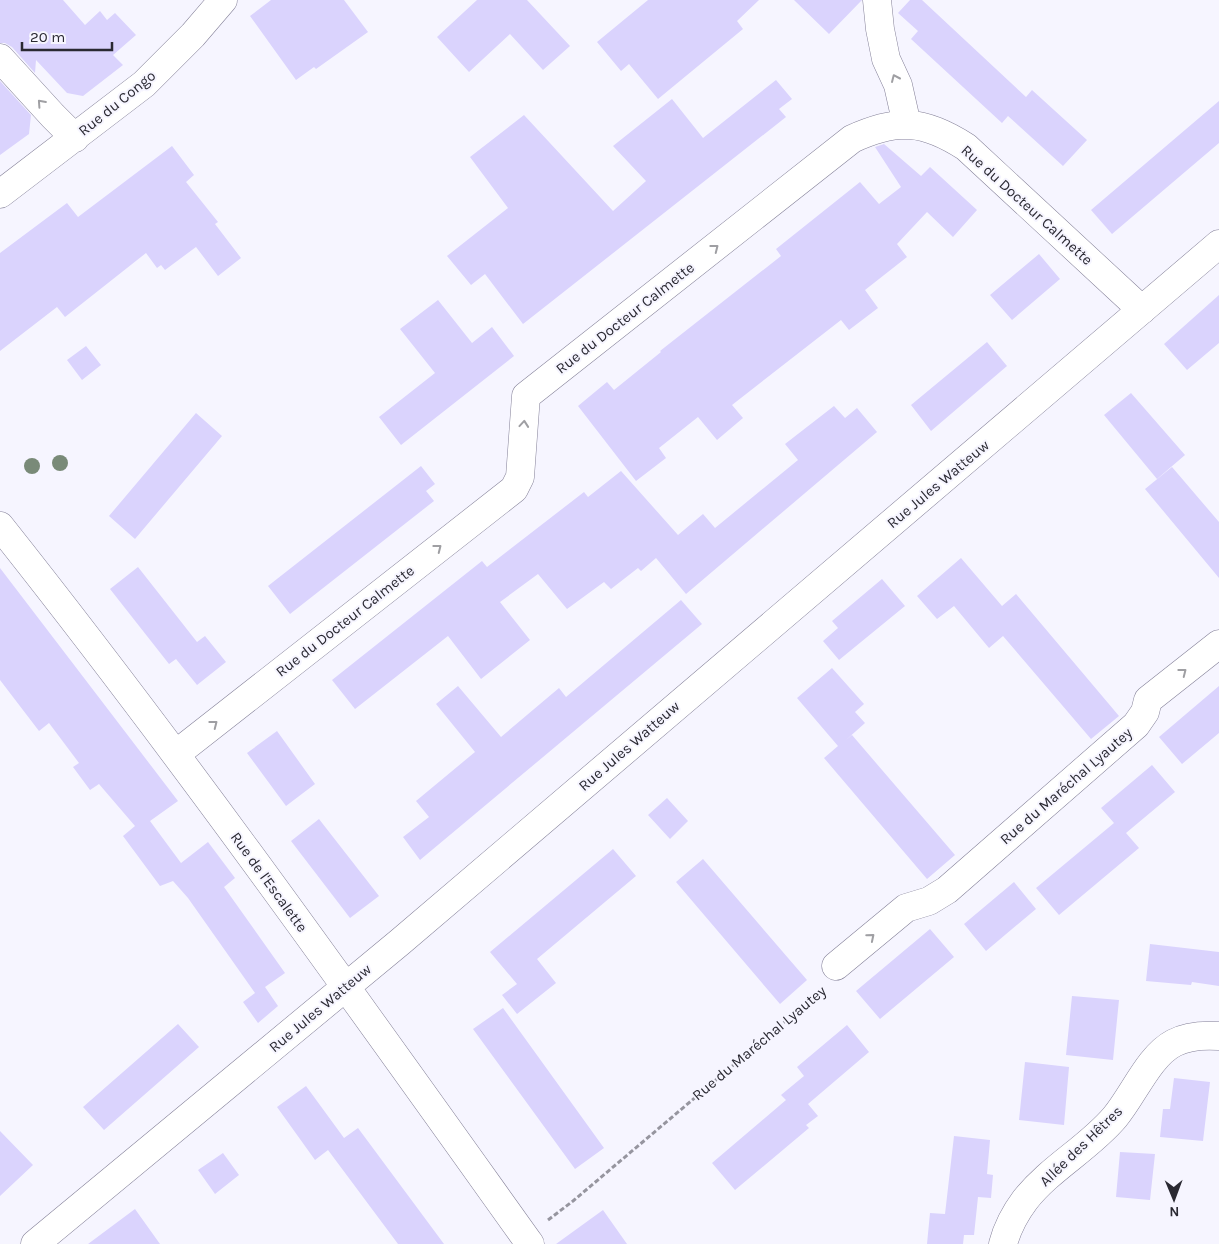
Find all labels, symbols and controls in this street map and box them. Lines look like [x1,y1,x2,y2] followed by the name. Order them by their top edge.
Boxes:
[22,20,112,52] scale bar
[30,28,65,46] text: 20 m
[75,66,159,140] street label: Rue du Congo
[890,74,901,83] one-way arrow
[38,99,47,108] one-way arrow
[958,141,1096,269] street label: Rue du Docteur Calmette
[709,244,718,253] one-way arrow
[552,258,698,378] street label: Rue du Docteur Calmette
[518,420,529,428] one-way arrow
[883,436,993,532] street label: Rue Jules Watteuw
[432,545,441,553] one-way arrow
[272,561,418,681] street label: Rue du Docteur Calmette
[1177,669,1186,677] one-way arrow
[575,697,683,795] street label: Rue Jules Watteuw
[208,722,217,730] one-way arrow
[996,724,1136,848] street label: Rue du Maréchal Lyautey
[227,829,311,935] street label: Rue de l'Escalette
[865,935,874,943] one-way arrow
[265,960,375,1056] street label: Rue Jules Watteuw
[688,982,830,1104] street label: Rue du Maréchal Lyautey
[1036,1102,1126,1190] street label: Allée des Hêtres
[1149,1174,1199,1224] north arrow
[1169,1203,1179,1220] text: N

